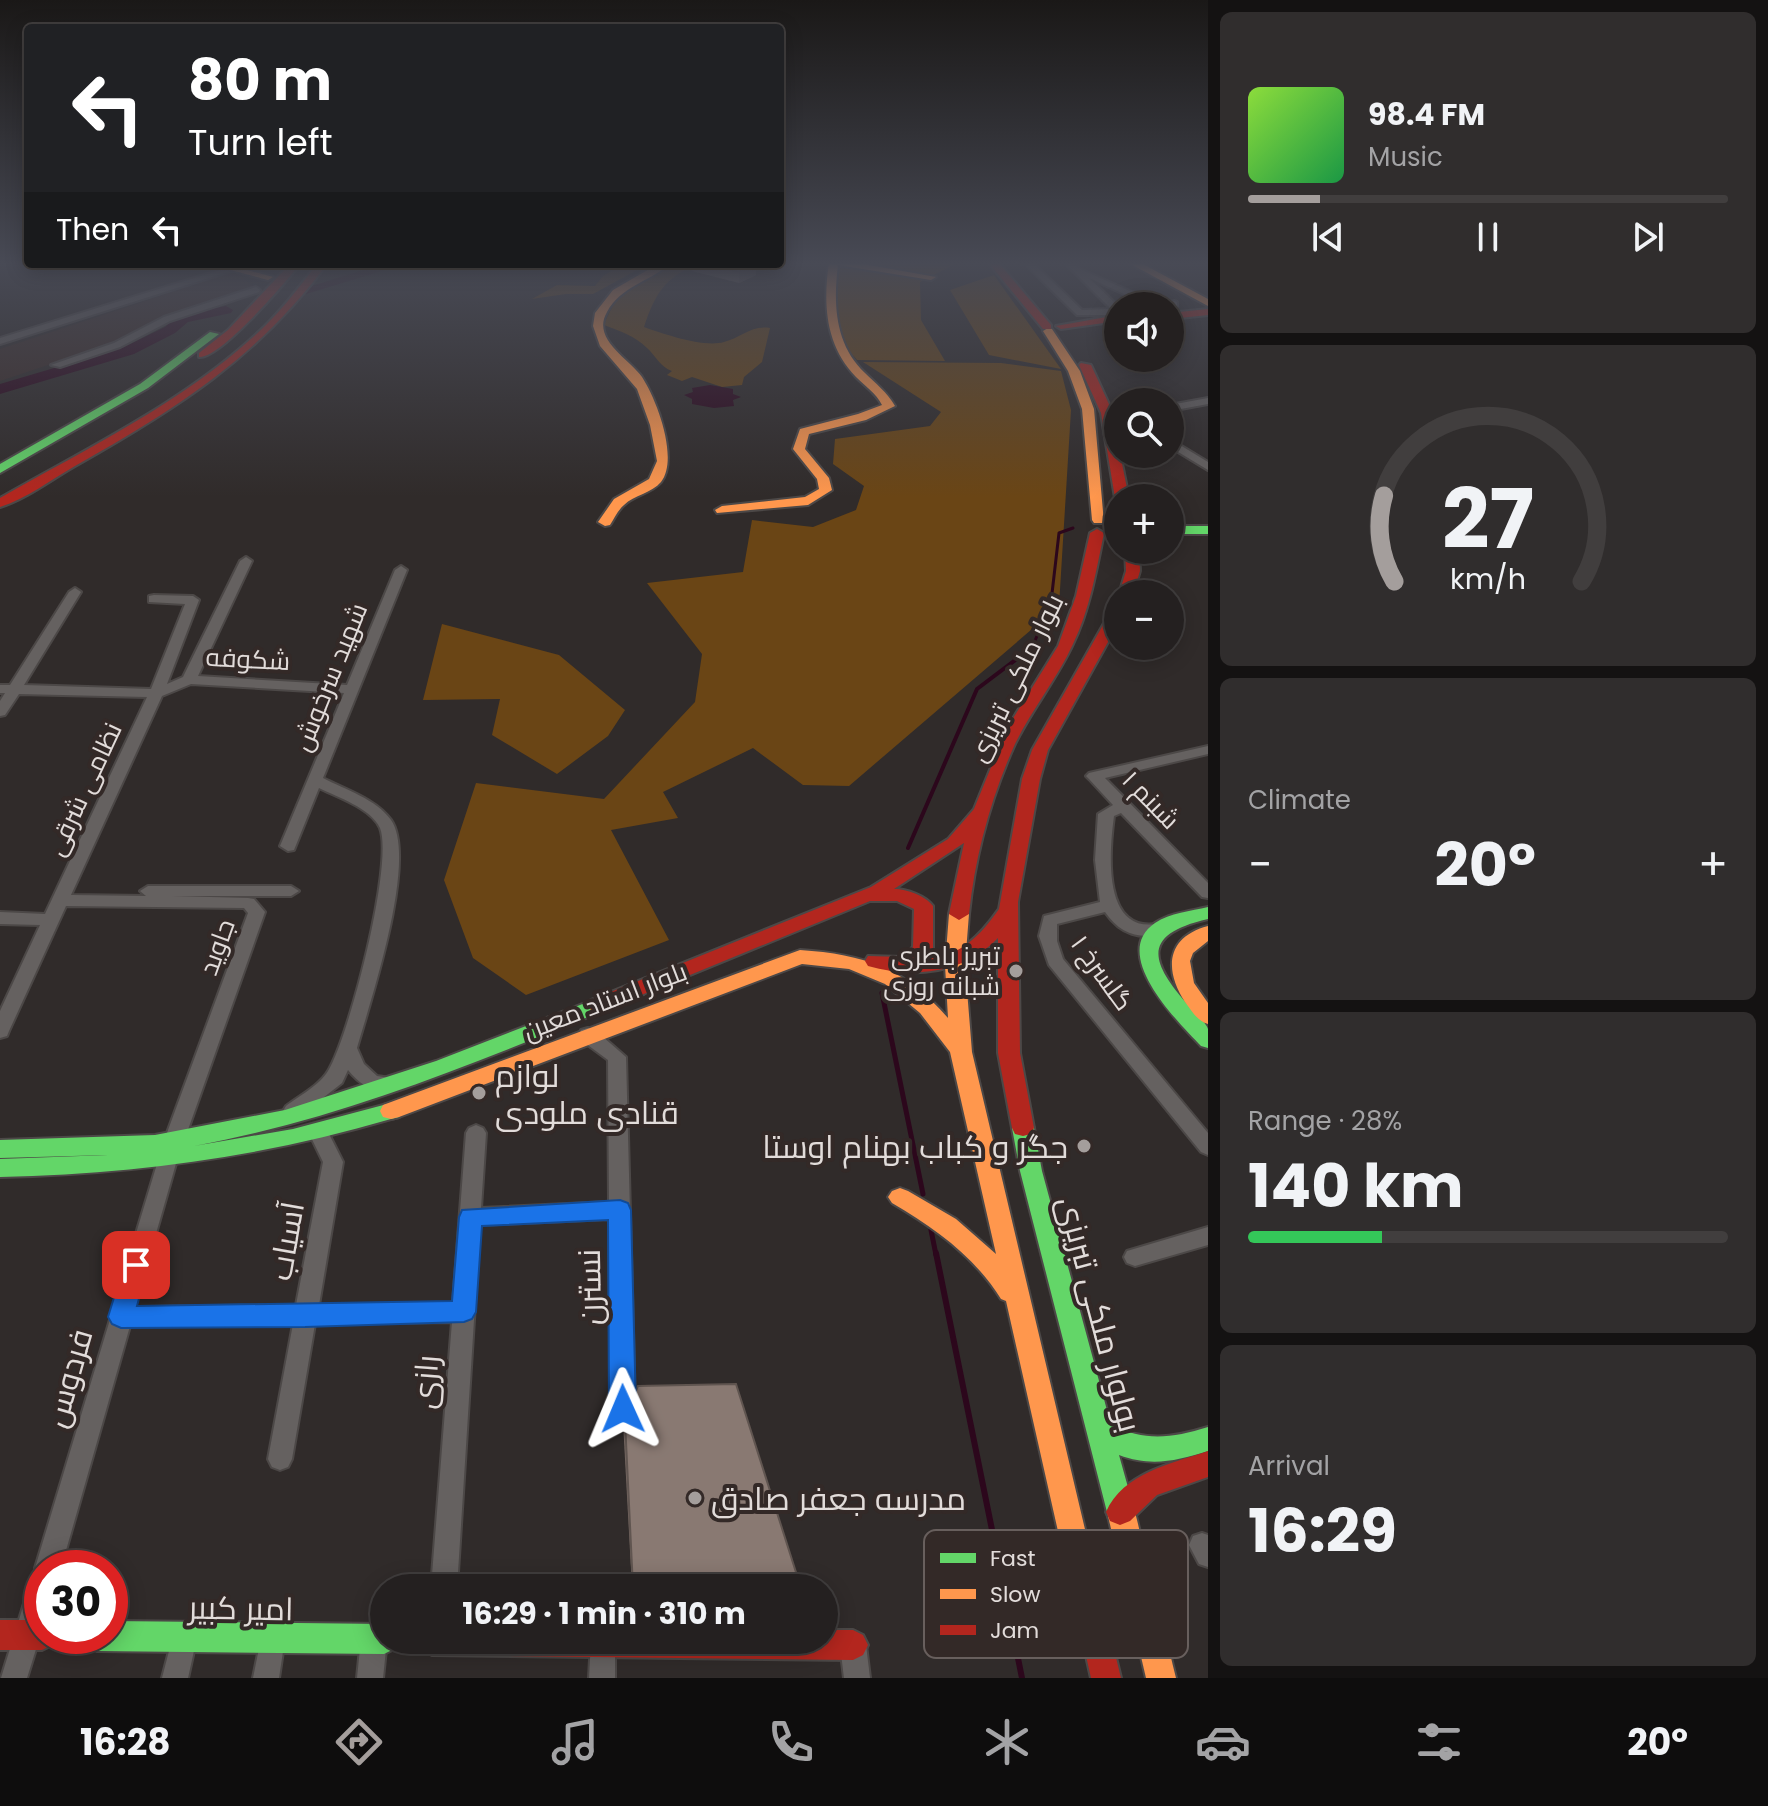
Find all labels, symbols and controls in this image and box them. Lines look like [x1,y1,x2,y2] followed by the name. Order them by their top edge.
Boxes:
[188,41,332,120] text: 80 m
[56,56,160,160] icon: left
[1368,93,1485,136] text: 98.4 FM
[188,117,333,168] text: Turn left
[1368,139,1443,175] text: Music
[56,208,129,251] text: Then
[145,208,189,252] icon: left
[1306,215,1350,259] icon: previous
[1466,215,1510,259] icon: pause
[1626,215,1670,259] icon: next
[1104,292,1184,660] map controls
[1104,292,1184,372] button: sound
[1104,388,1184,468] button: search
[1442,460,1534,576] text: 27
[1104,484,1184,564] button: +
[1450,559,1526,599] text: km/h
[1104,580,1184,660] button: −
[960,588,1072,768] street label: بلوار ملکى تبریزى
[284,597,376,757] street label: شهید سرخوش
[205,639,291,679] street label: شکوفه
[37,717,131,861] street label: نظامی شرقی
[1114,763,1188,837] street label: شبنم ۱
[1248,782,1351,818] text: Climate
[1435,823,1536,907] text: 20°
[1248,834,1272,895] text: −
[1698,834,1728,895] text: +
[190,914,244,980] street label: جاوید
[1062,928,1142,1018] street label: گلسرخ ۱
[883,938,1000,1004] place label: تبریز باطری شبانه روزی
[518,953,692,1049] street label: بلوار استاد معین
[1007,962,1025,980] marker: تبریز باطری شبانه روزی
[495,1053,679,1135] place label: لوازم قنادی ملودی
[470,1084,488,1102] marker: لوازم قنادی ملودی
[1248,1103,1402,1139] text: Range · 28%
[762,1124,1068,1169] place label: جگر و کباب بهنام اوستا
[1075,1137,1093,1155] marker: جگر و کباب بهنام اوستا
[1248,1144,1464,1228] text: 140 km
[1047,1191,1153,1437] street label: بولوار ملکی تبریزی
[257,1198,315,1284] street label: آسیاب
[102,1231,170,1299] pin
[114,1243,158,1287] icon: arrive
[566,1248,612,1326] street label: نسترن
[32,1323,104,1433] street label: فردوس
[401,1353,449,1411] street label: رازی
[581,1367,665,1451] position arrow
[1248,1448,1330,1484] text: Arrival
[711,1476,966,1521] place label: مدرسه جعفر صادق
[686,1489,704,1507] marker: مدرسه جعفر صادق
[1248,1489,1397,1573] text: 16:29
[924,1530,1188,1658] legend
[990,1543,1035,1574] text: Fast
[24,1550,128,1654] speed limit sign: 30
[990,1579,1040,1610] text: Slow
[186,1585,294,1631] street label: امیر کبیر
[462,1592,746,1635] text: 16:29 · 1 min · 310 m
[990,1615,1039,1646] text: Jam
[331,1714,387,1770] icon: directions
[547,1714,603,1770] icon: music
[763,1714,819,1770] icon: phone
[979,1714,1035,1770] icon: climate
[1195,1714,1251,1770] icon: car
[1411,1714,1467,1770] icon: filters
[80,1717,171,1768] text: 16:28
[1627,1717,1688,1768] text: 20°

